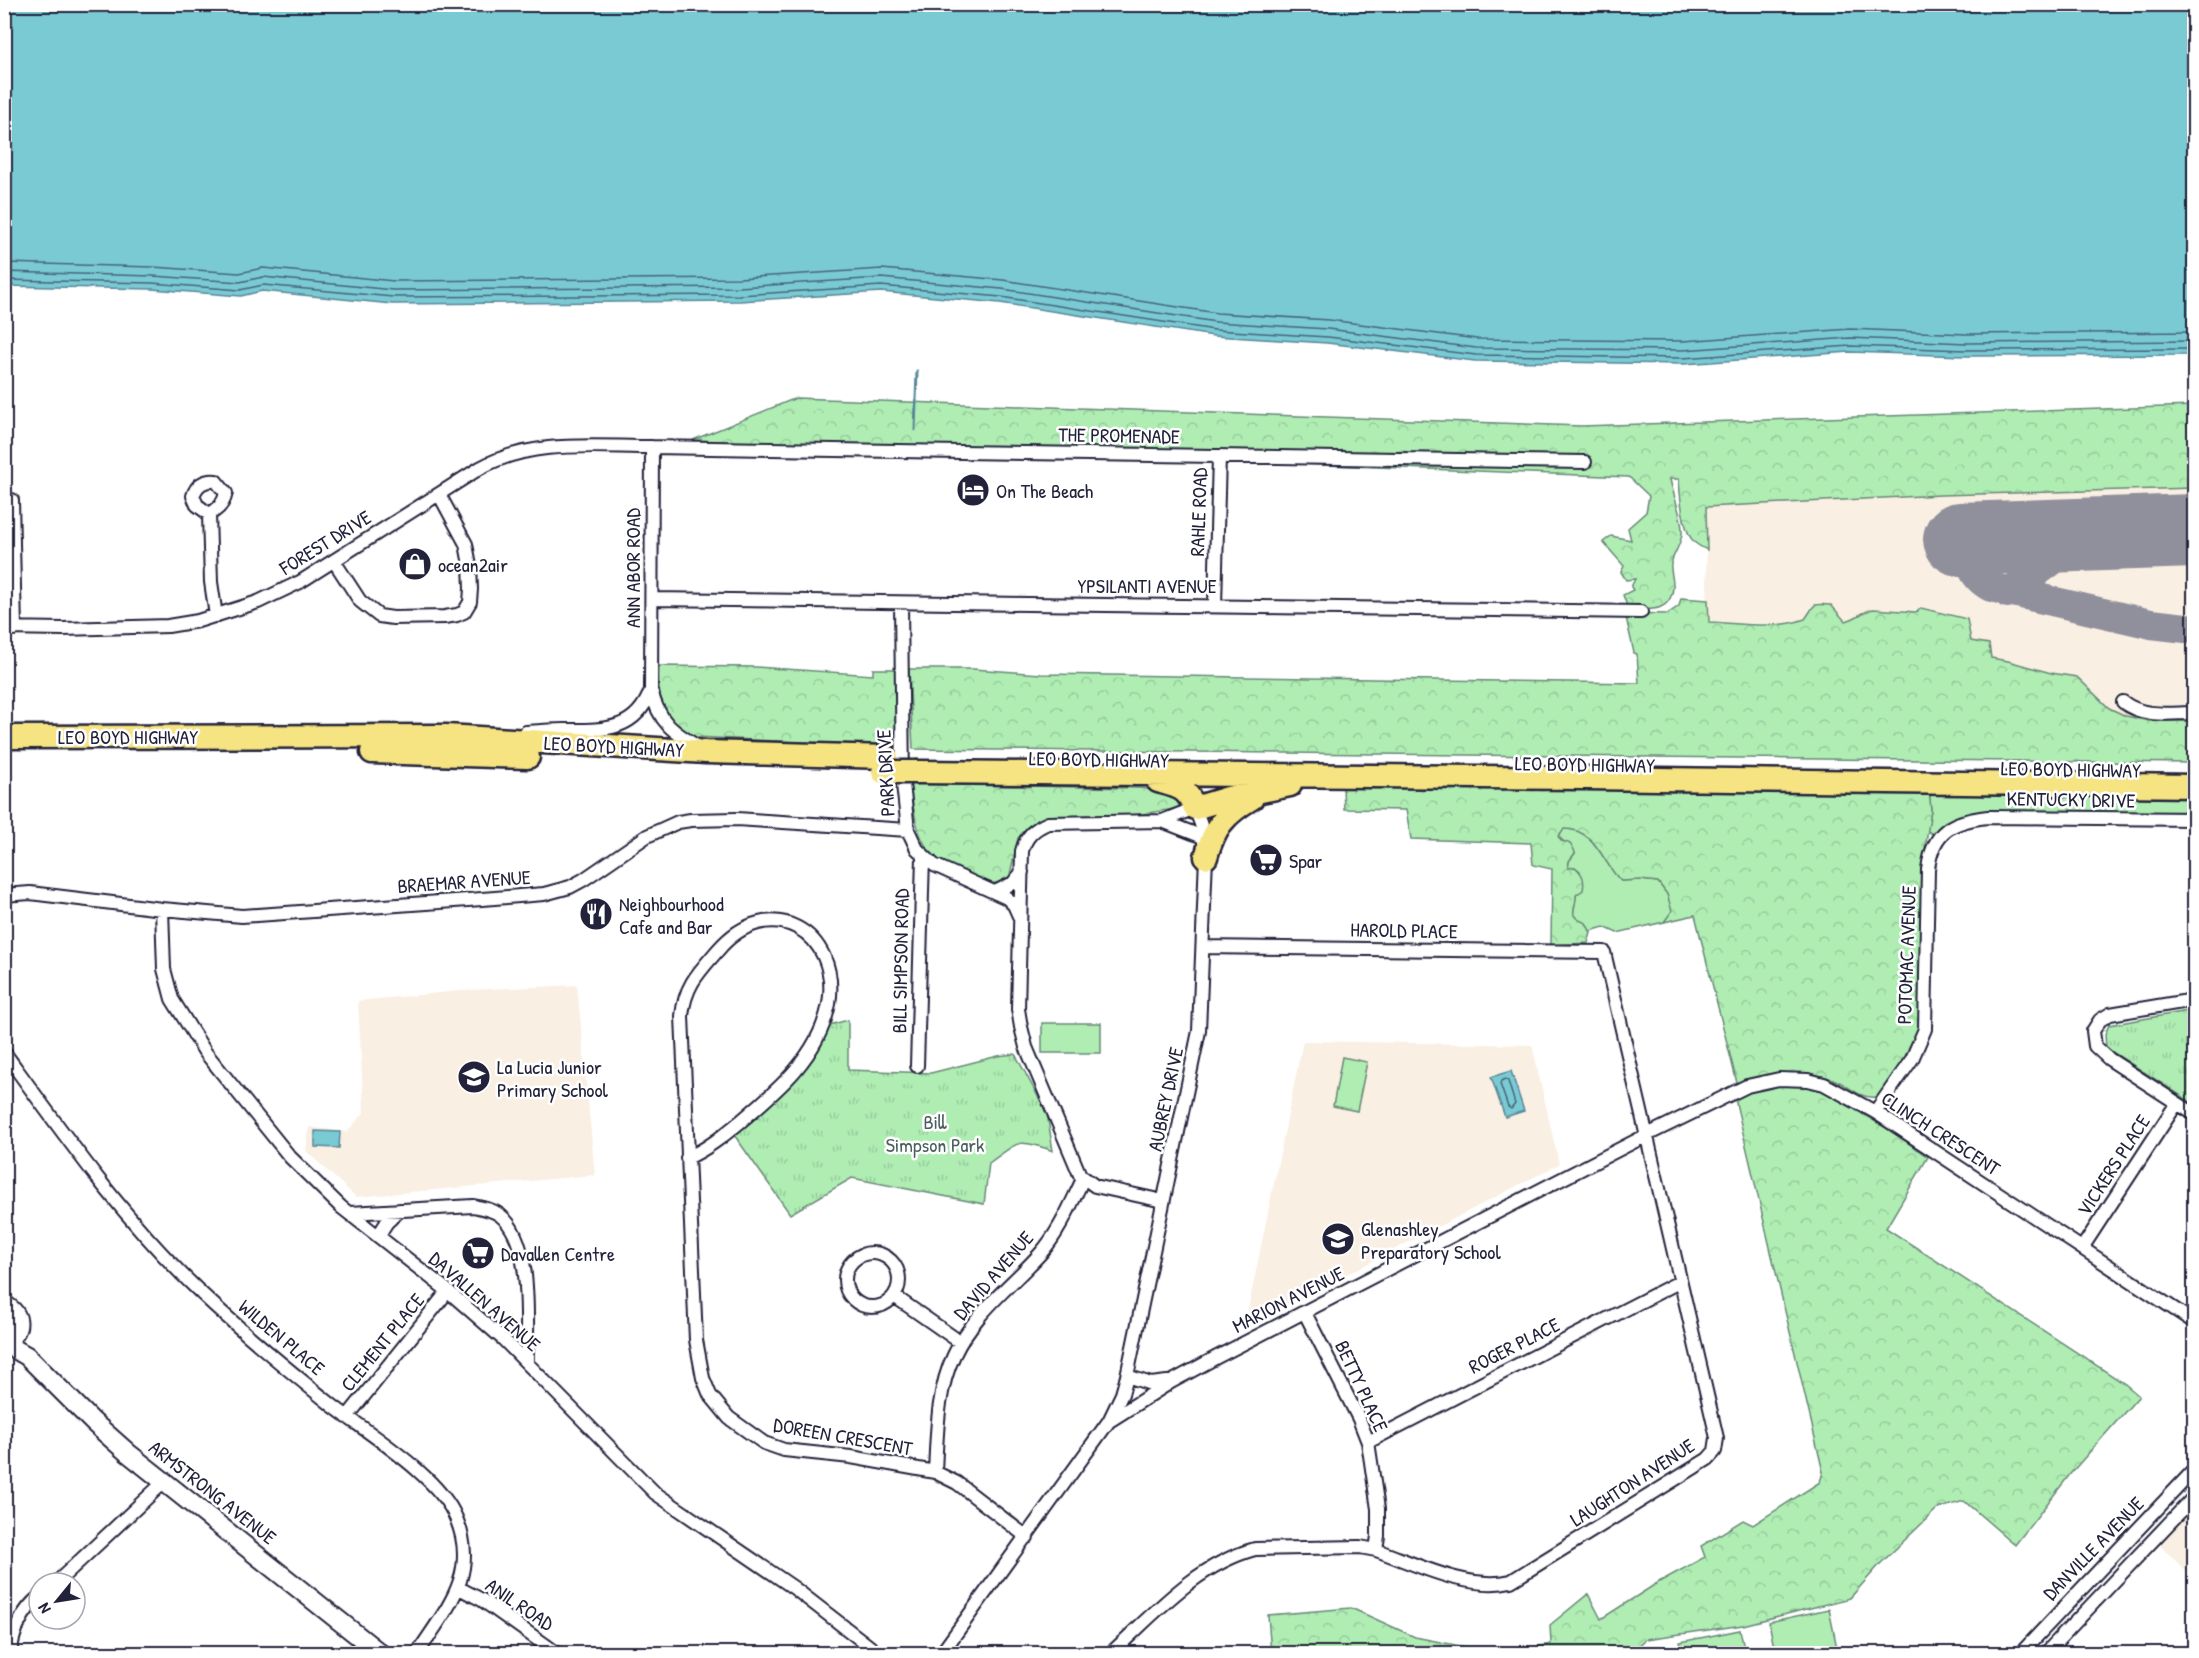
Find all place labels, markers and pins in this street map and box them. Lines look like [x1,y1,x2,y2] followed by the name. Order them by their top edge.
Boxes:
[955,472,991,508] hotel icon: On The Beach
[996,477,1093,504] place label: On The Beach
[397,546,433,582] shop icon: ocean2air
[438,551,508,578] place label: ocean2air
[1248,842,1284,878] supermarket icon: Spar
[1289,847,1323,874] place label: Spar
[619,890,724,940] place label: Neighbourhood Cafe and Bar
[578,896,614,932] restaurant icon: Neighbourhood Cafe and Bar
[497,1053,608,1103] place label: La Lucia Junior Primary School
[456,1059,492,1095] school or university icon: La Lucia Junior Primary School
[1361,1215,1501,1265] place label: Glenashley Preparatory School
[1320,1221,1356,1257] school or university icon: Glenashley Preparatory School
[460,1235,496,1271] supermarket icon: Davallen Centre
[501,1240,615,1267] place label: Davallen Centre

